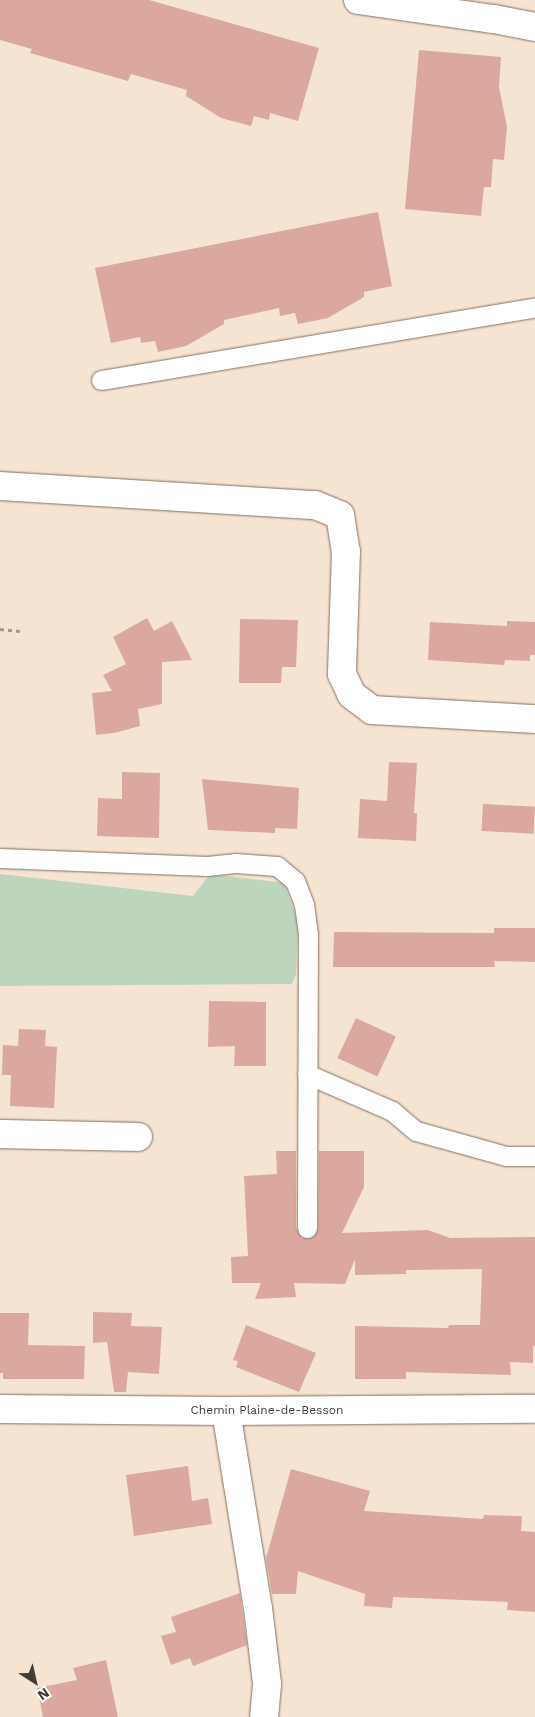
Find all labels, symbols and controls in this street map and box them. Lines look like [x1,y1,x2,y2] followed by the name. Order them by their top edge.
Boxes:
[191,1404,343,1418] street label: Chemin Plaine-de-Besson
[10,1657,60,1707] north arrow
[35,1685,52,1704] text: N

